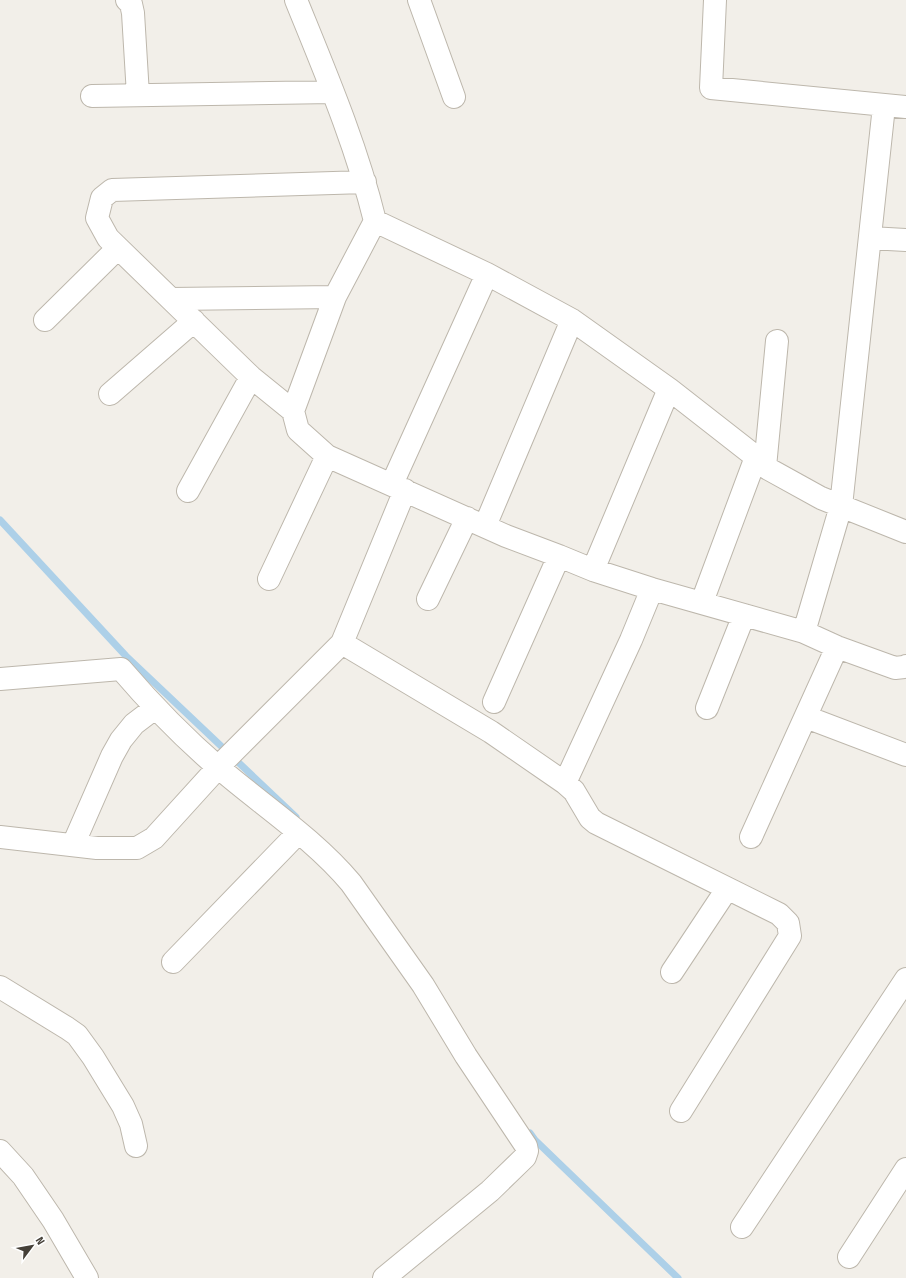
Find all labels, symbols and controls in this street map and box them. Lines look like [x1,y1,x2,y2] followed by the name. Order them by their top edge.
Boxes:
[12,1226,52,1266] north arrow
[33,1235,47,1247] text: N

